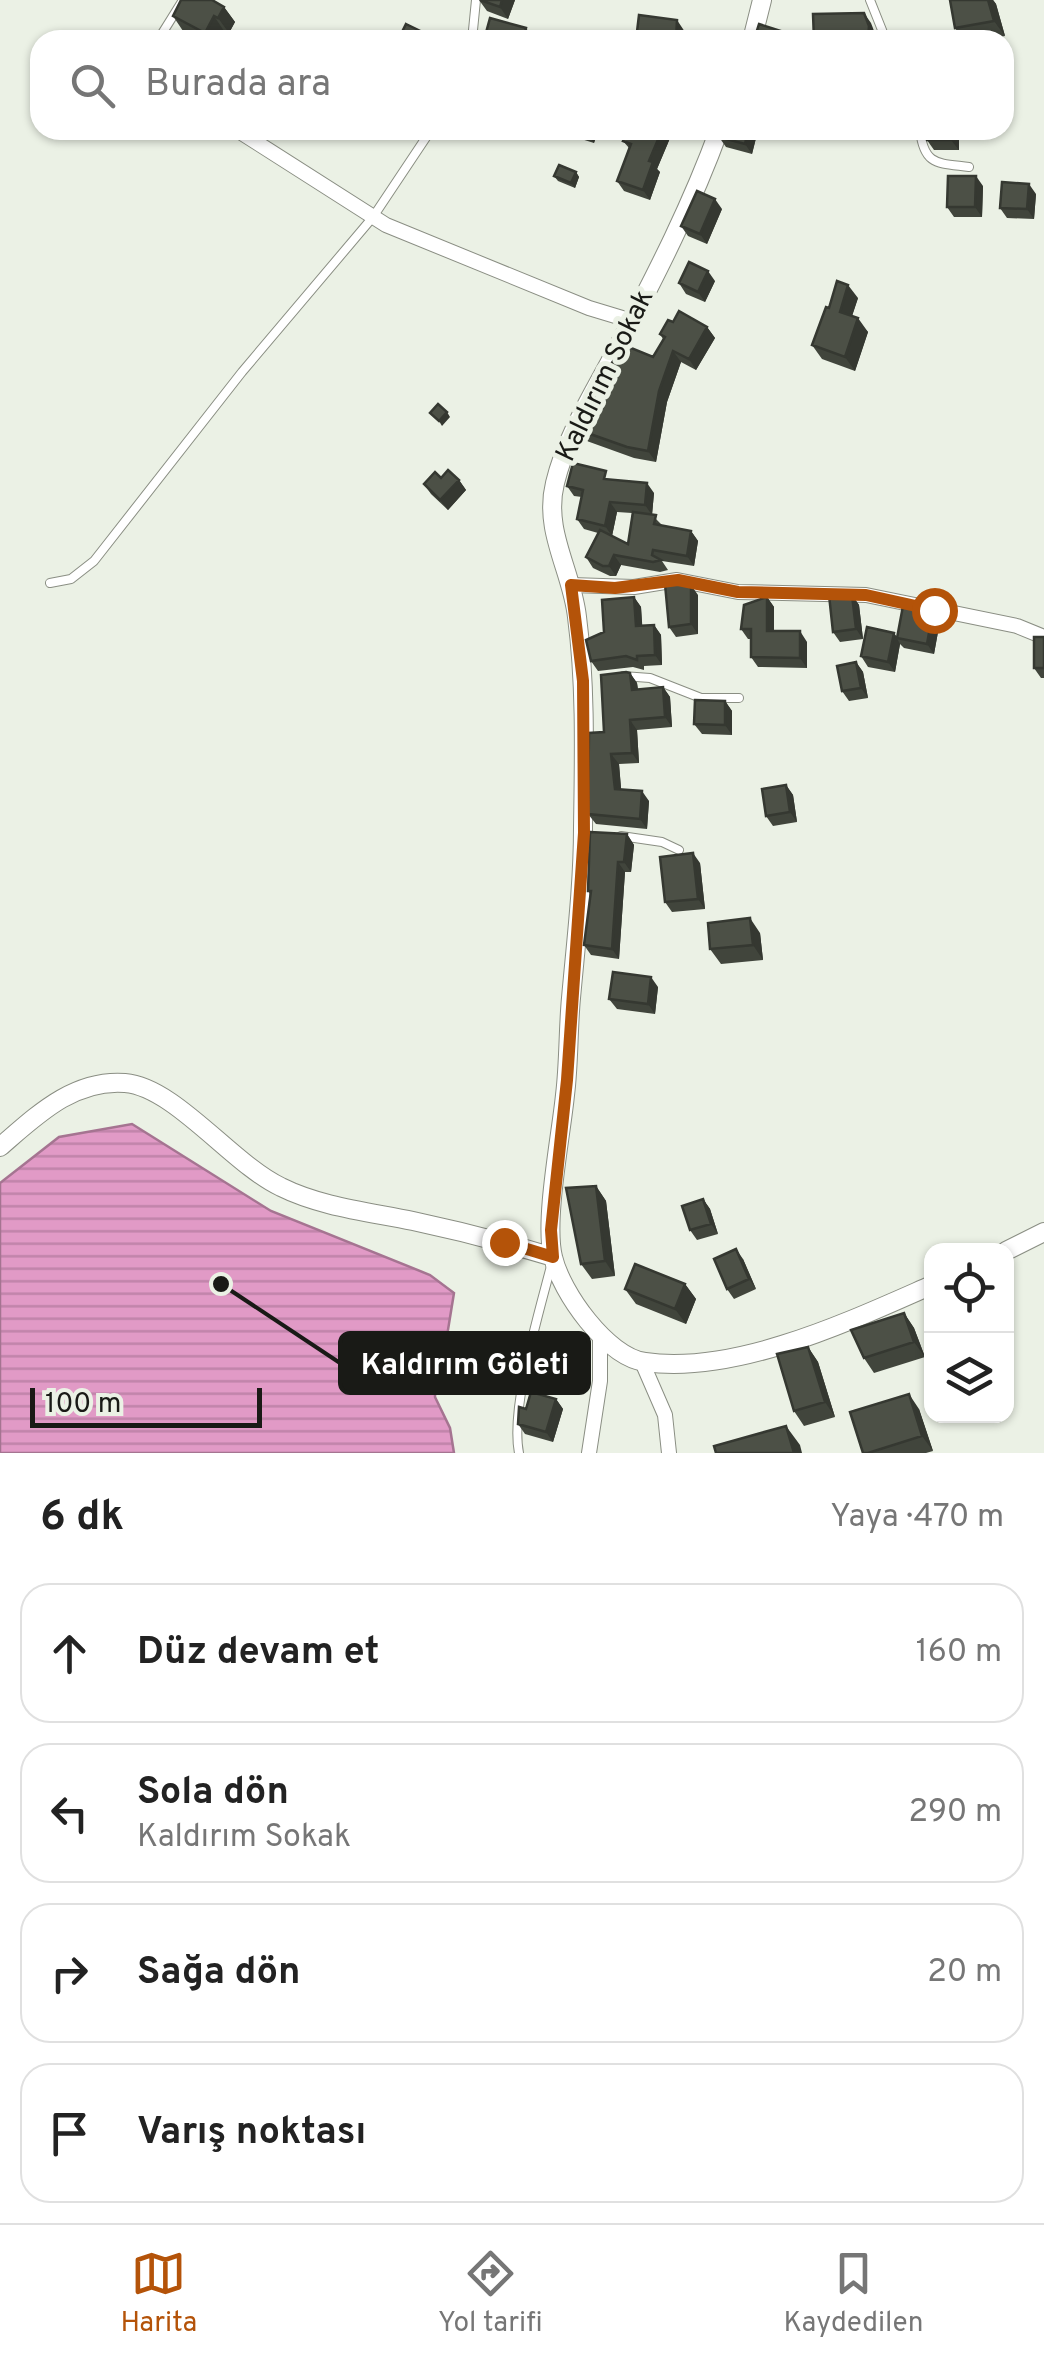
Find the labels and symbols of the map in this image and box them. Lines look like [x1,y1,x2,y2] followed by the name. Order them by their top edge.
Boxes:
[549,284,663,468] street label: Kaldırım Sokak
[912,588,958,634] route start
[482,1220,528,1266] route end
[340,1333,589,1393] callout: Kaldırım Göleti
[361,1348,569,1385] text: Kaldırım Göleti
[30,1383,262,1428] scale bar

